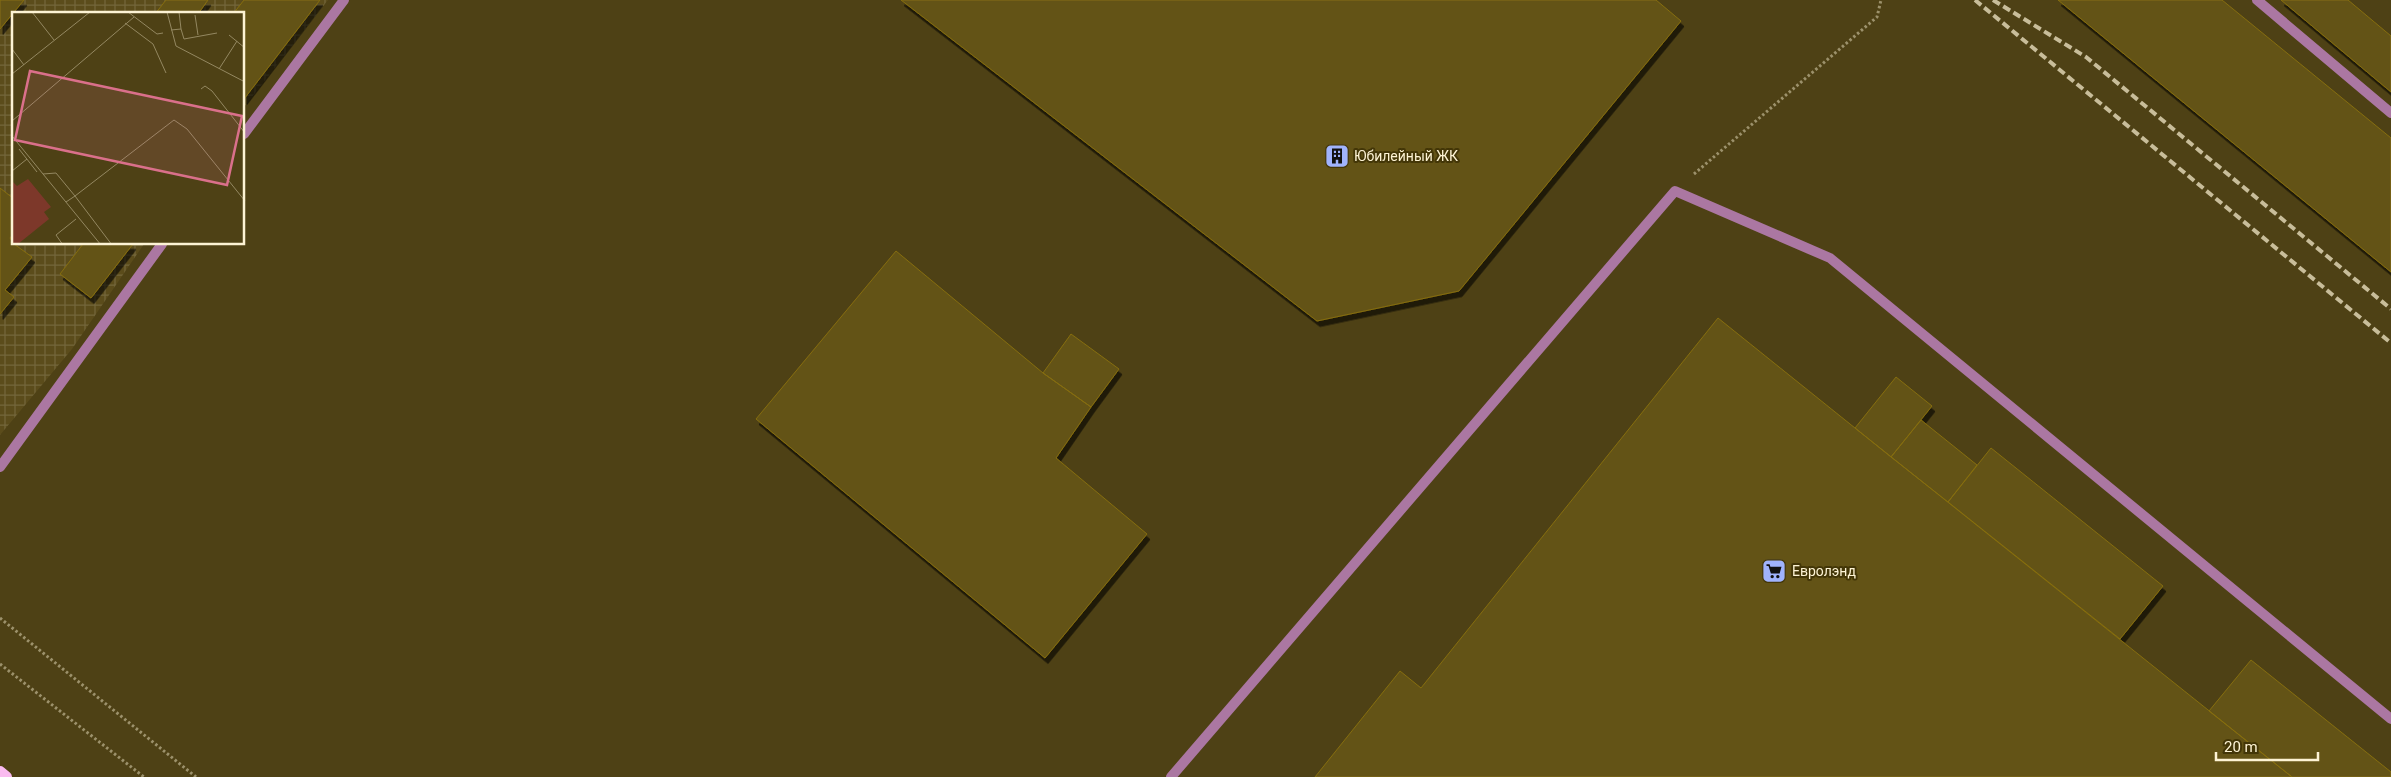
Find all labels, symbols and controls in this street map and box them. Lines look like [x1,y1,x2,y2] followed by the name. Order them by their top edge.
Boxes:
[12,12,245,245] inset map
[1324,143,1350,169] building icon: Юбилейный ЖК
[1354,148,1458,164] place label: Юбилейный ЖК
[1761,558,1787,584] supermarket icon: Евролэнд
[1792,563,1856,579] place label: Евролэнд
[2216,730,2318,762] scale bar
[2224,738,2258,756] text: 20 m

